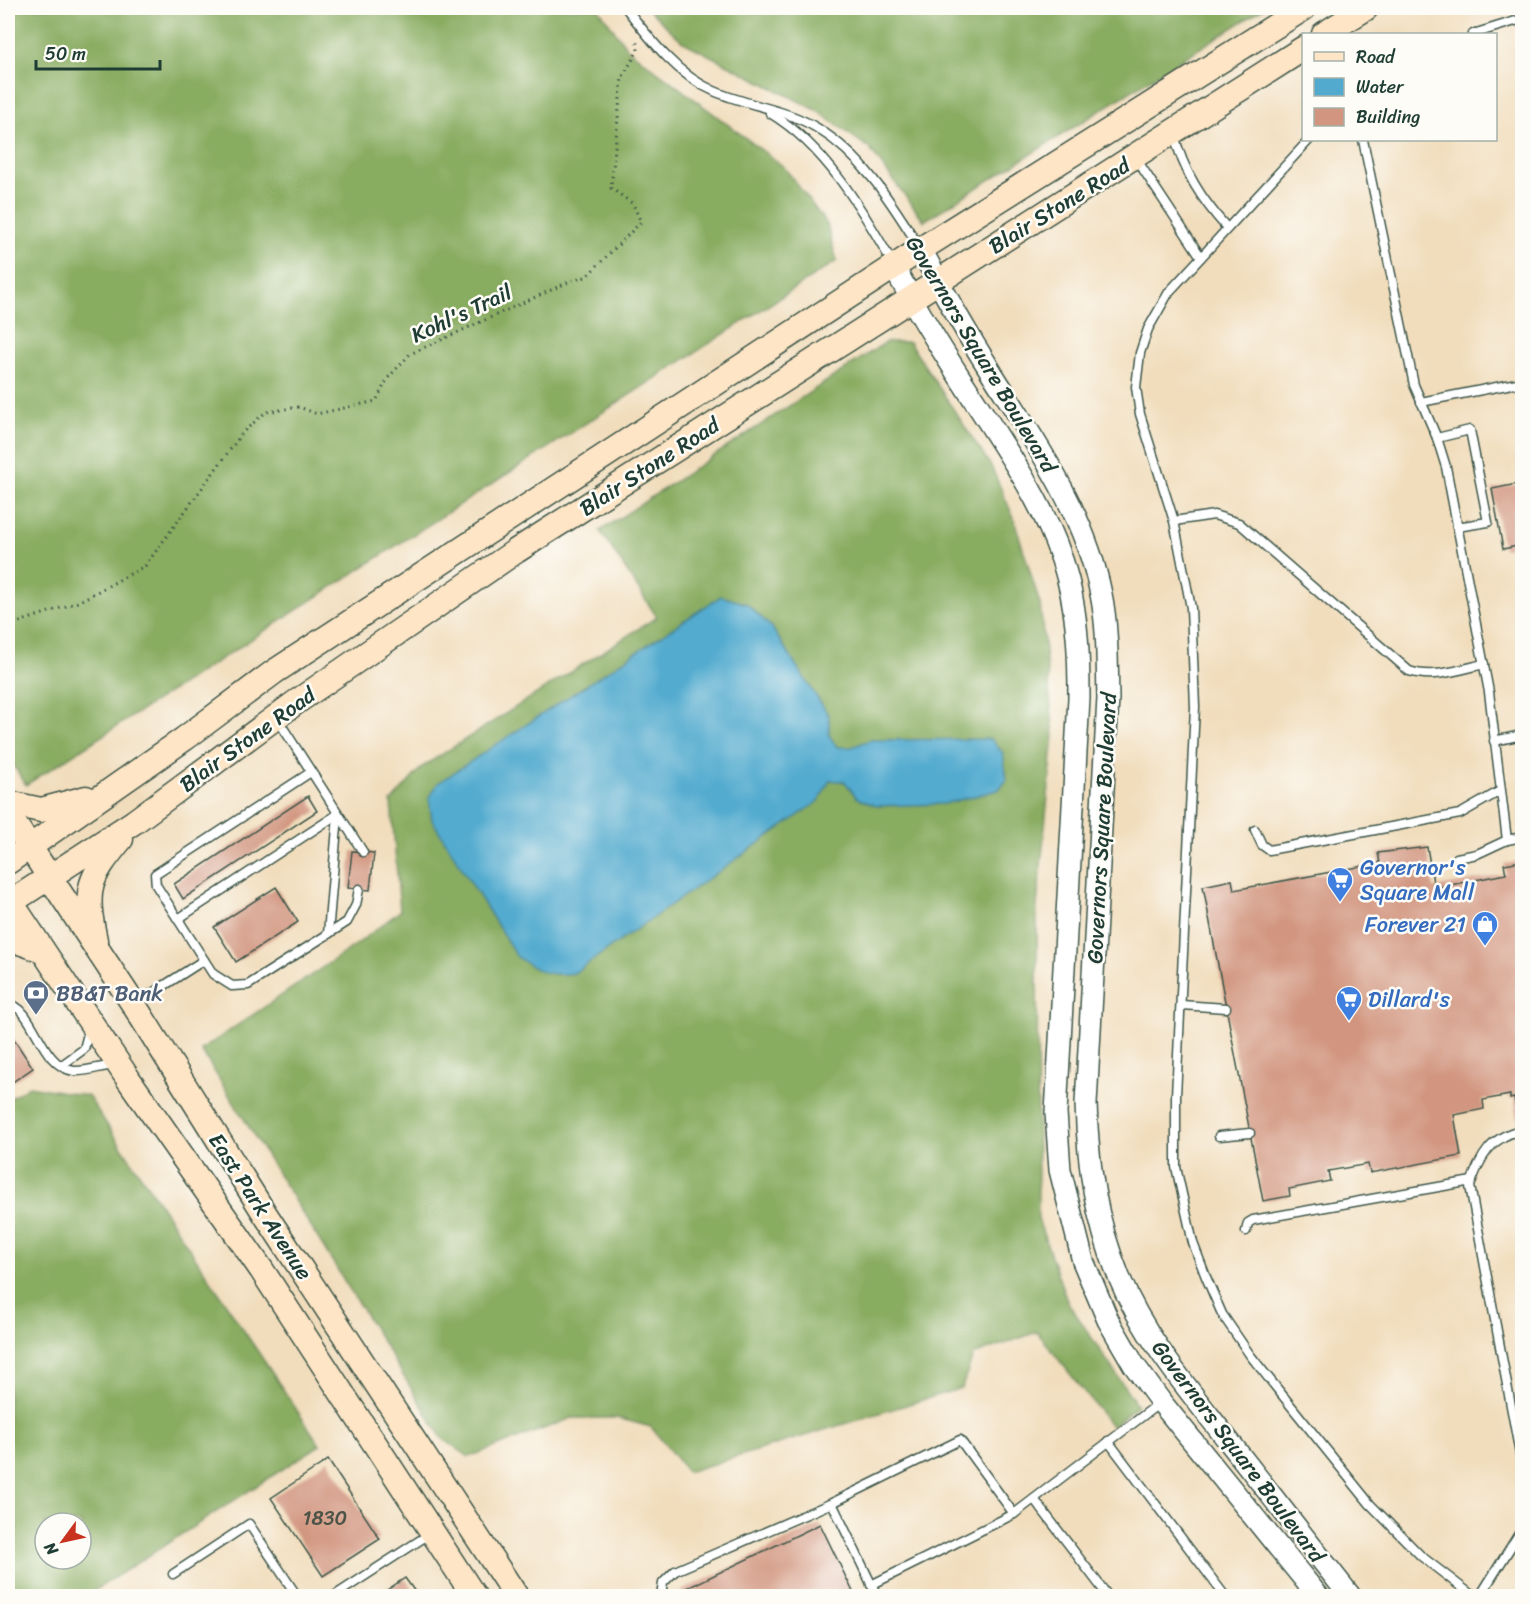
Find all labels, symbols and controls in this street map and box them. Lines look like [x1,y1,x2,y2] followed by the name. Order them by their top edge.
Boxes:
[36,33,160,71] scale bar
[1302,33,1497,141] legend
[45,38,86,70] text: 50 m
[1356,41,1396,73] text: Road
[1356,71,1405,103] text: Water
[1356,101,1420,133] text: Building
[980,145,1139,265] street label: Blair Stone Road
[895,228,1069,482] street label: Governors Square Boulevard
[404,273,519,354] street label: Kohl's Trail
[571,405,729,527] street label: Blair Stone Road
[171,675,325,803] street label: Blair Stone Road
[1075,690,1128,965] street label: Governors Square Boulevard
[1360,848,1475,912] place label: Governor's Square Mall
[1325,865,1355,903] supermarket icon: Governor's Square Mall
[1365,905,1466,944] place label: Forever 21
[1470,909,1500,947] shop icon: Forever 21
[56,974,163,1013] place label: BB&T Bank
[21,978,51,1016] bank icon: BB&T Bank
[1368,980,1451,1019] place label: Dillard's
[1334,984,1364,1022] supermarket icon: Dillard's
[198,1124,323,1288] street label: East Park Avenue
[1141,1331,1337,1573] street label: Governors Square Boulevard
[303,1501,347,1536] house number: 1830
[33,1511,93,1571] north arrow
[35,1536,67,1562] text: N

